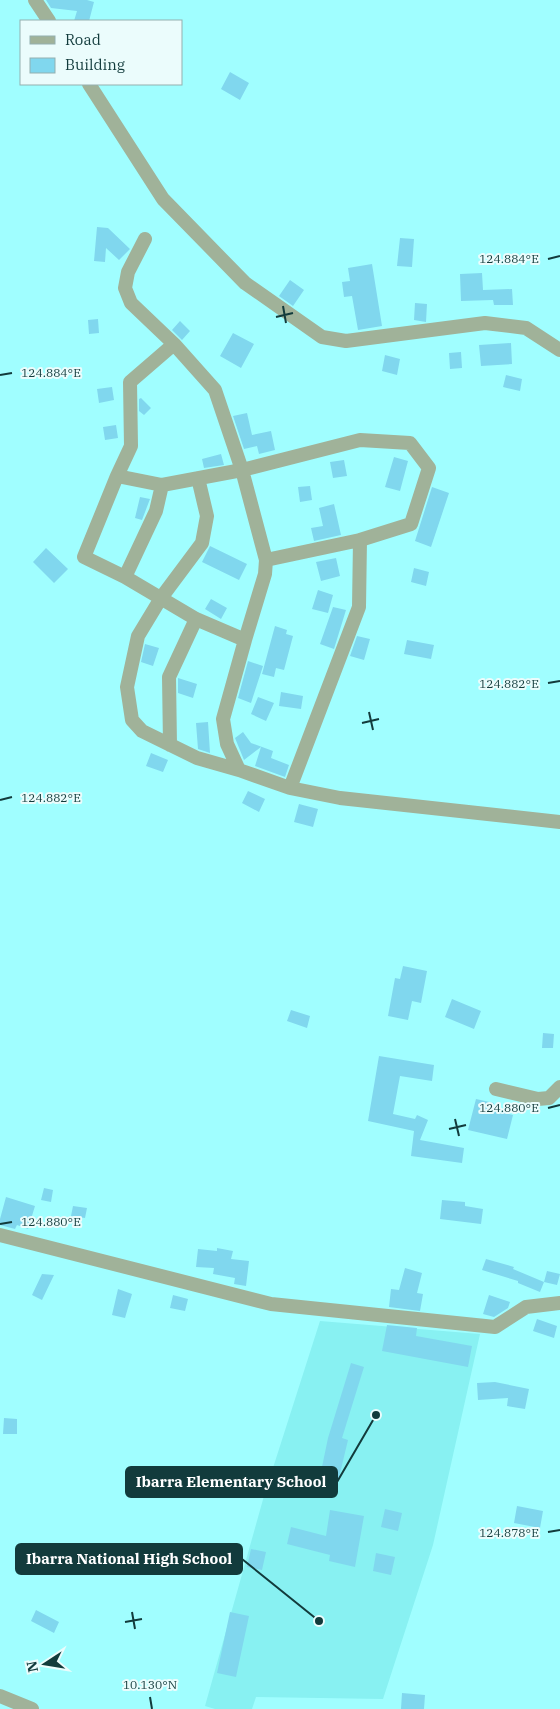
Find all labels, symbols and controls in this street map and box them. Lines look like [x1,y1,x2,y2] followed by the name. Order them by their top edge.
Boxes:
[20,20,182,85] legend
[65,30,101,49] text: Road
[65,55,125,74] text: Building
[479,251,539,266] text: 124.884°E
[21,365,81,380] text: 124.884°E
[479,676,539,691] text: 124.882°E
[21,790,81,805] text: 124.882°E
[479,1100,539,1115] text: 124.880°E
[21,1214,81,1229] text: 124.880°E
[126,1467,337,1497] callout: Ibarra Elementary School
[136,1472,326,1491] text: Ibarra Elementary School
[479,1525,539,1540] text: 124.878°E
[16,1544,242,1574] callout: Ibarra National High School
[26,1549,232,1568] text: Ibarra National High School
[20,1639,70,1689] north arrow
[22,1659,42,1674] text: N
[123,1677,177,1692] text: 10.130°N

